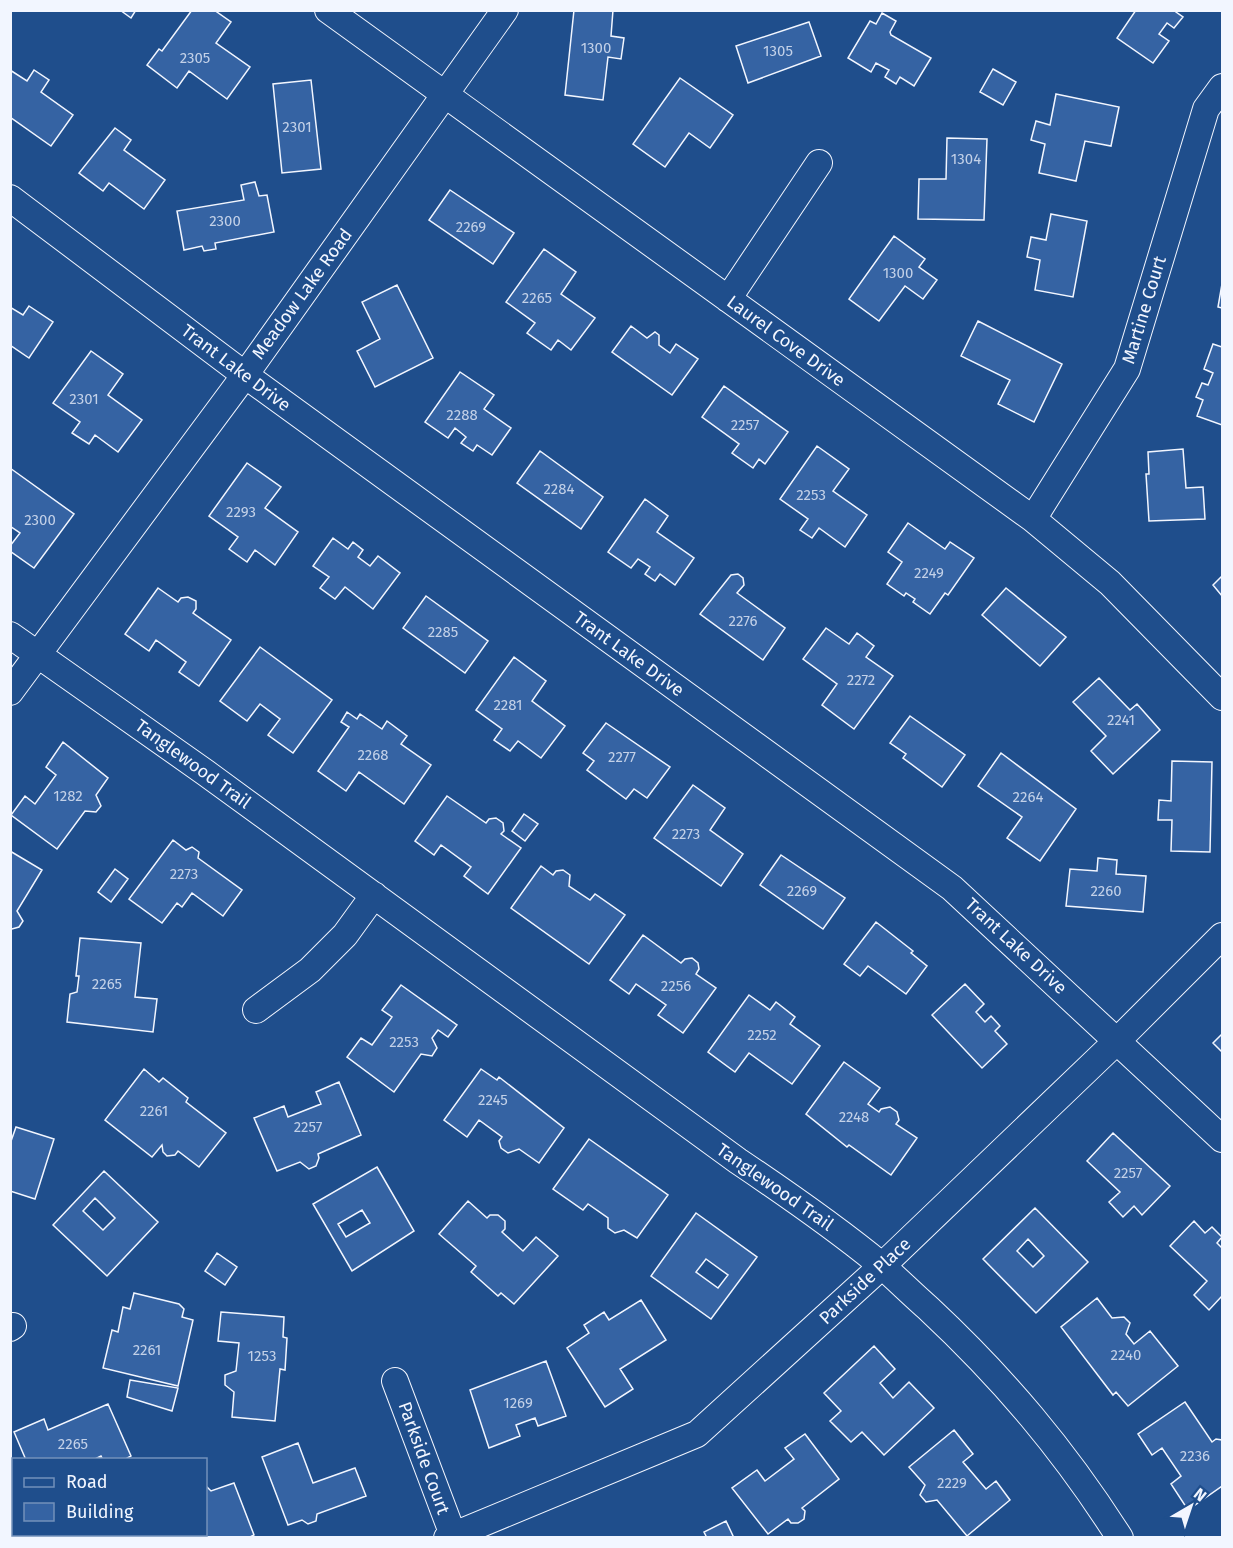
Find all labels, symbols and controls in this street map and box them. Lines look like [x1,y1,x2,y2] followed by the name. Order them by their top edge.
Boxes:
[581,39,611,57] house number: 1300
[763,42,793,60] house number: 1305
[180,49,210,67] house number: 2305
[282,118,312,136] house number: 2301
[951,150,981,168] house number: 1304
[209,212,241,230] house number: 2300
[456,218,486,236] house number: 2269
[247,224,357,364] street label: Meadow Lake Road
[1117,253,1171,367] street label: Martine Court
[883,264,913,282] house number: 1300
[522,289,552,307] house number: 2265
[722,291,850,391] street label: Laurel Cove Drive
[177,320,295,416] street label: Trant Lake Drive
[69,390,99,408] house number: 2301
[446,406,478,424] house number: 2288
[731,416,760,434] house number: 2257
[543,480,575,498] house number: 2284
[796,486,826,504] house number: 2253
[226,503,256,521] house number: 2293
[24,511,56,529] house number: 2300
[914,564,944,582] house number: 2249
[569,607,689,701] street label: Trant Lake Drive
[728,612,758,630] house number: 2276
[428,623,458,641] house number: 2285
[847,671,875,689] house number: 2272
[493,696,523,714] house number: 2281
[1107,711,1135,729] house number: 2241
[131,715,255,813] street label: Tanglewood Trail
[357,746,389,764] house number: 2268
[608,748,636,766] house number: 2277
[53,787,83,805] house number: 1282
[1013,788,1043,806] house number: 2264
[672,825,700,843] house number: 2273
[170,865,198,883] house number: 2273
[787,882,817,900] house number: 2269
[1090,882,1122,900] house number: 2260
[961,893,1071,999] street label: Trant Lake Drive
[92,975,122,993] house number: 2265
[661,977,691,995] house number: 2256
[747,1026,777,1044] house number: 2252
[389,1033,419,1051] house number: 2253
[478,1091,508,1109] house number: 2245
[140,1102,168,1120] house number: 2261
[839,1108,869,1126] house number: 2248
[294,1118,323,1136] house number: 2257
[712,1138,838,1236] street label: Tanglewood Trail
[1114,1164,1143,1182] house number: 2257
[815,1233,915,1329] street label: Parkside Place
[133,1341,161,1359] house number: 2261
[1111,1346,1141,1364] house number: 2240
[248,1347,276,1365] house number: 1253
[503,1394,533,1412] house number: 1269
[393,1399,455,1518] street label: Parkside Court
[58,1435,88,1453] house number: 2265
[1180,1447,1210,1465] house number: 2236
[12,1458,207,1536] legend
[66,1471,108,1493] text: Road
[937,1474,967,1492] house number: 2229
[1161,1476,1221,1536] north arrow
[1190,1484,1210,1505] text: N
[66,1501,134,1523] text: Building

